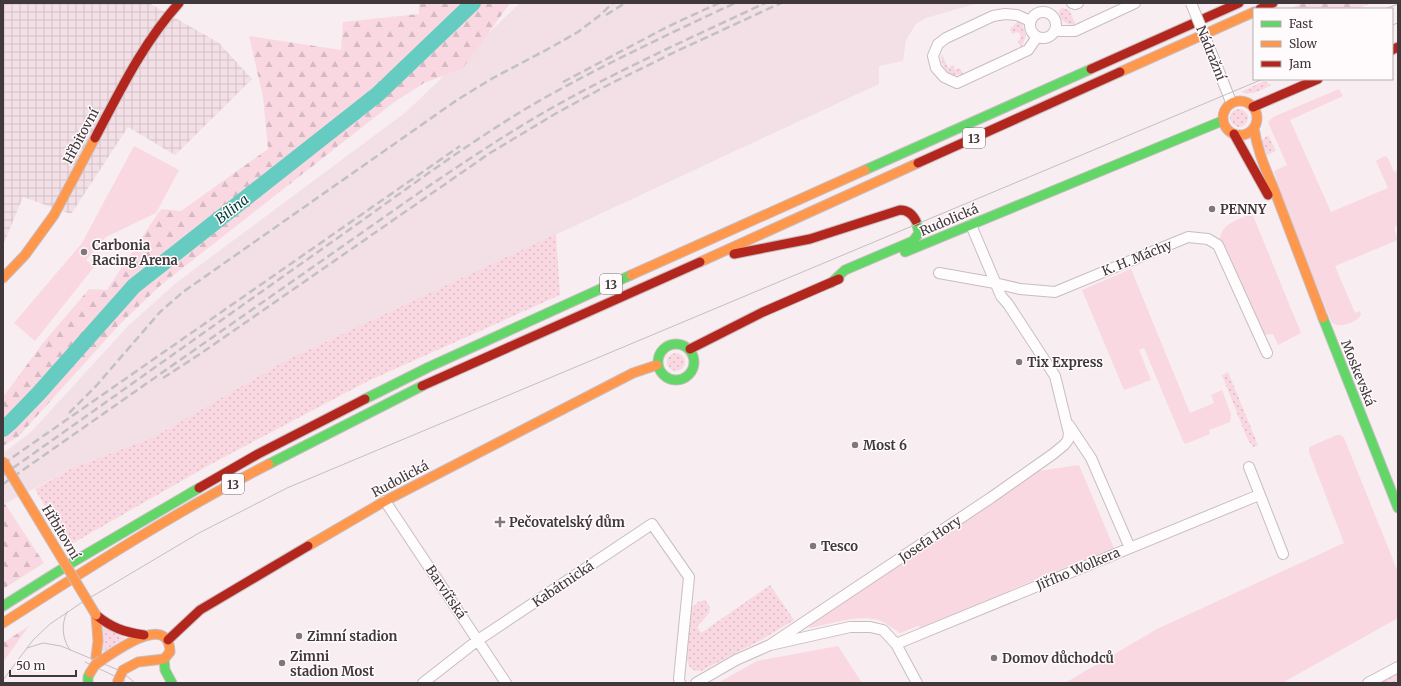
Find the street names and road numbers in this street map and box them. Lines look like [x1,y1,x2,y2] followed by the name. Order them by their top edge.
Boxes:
[1192,23,1230,84] street label: Nádražní
[59,105,103,167] street label: Hřbitovní
[963,128,985,148] road number: 13
[917,200,981,240] street label: Rudolická
[1099,236,1175,280] street label: K. H. Máchy
[600,274,622,294] road number: 13
[1337,337,1379,409] street label: Moskevská
[369,457,431,501] street label: Rudolická
[222,474,244,494] road number: 13
[38,502,84,563] street label: Hřbitovní
[895,512,965,567] street label: Josefa Hory
[1033,544,1122,595] street label: Jiřího Wolkera
[529,557,597,611] street label: Kabátnická
[422,562,470,622] street label: Barvířská

